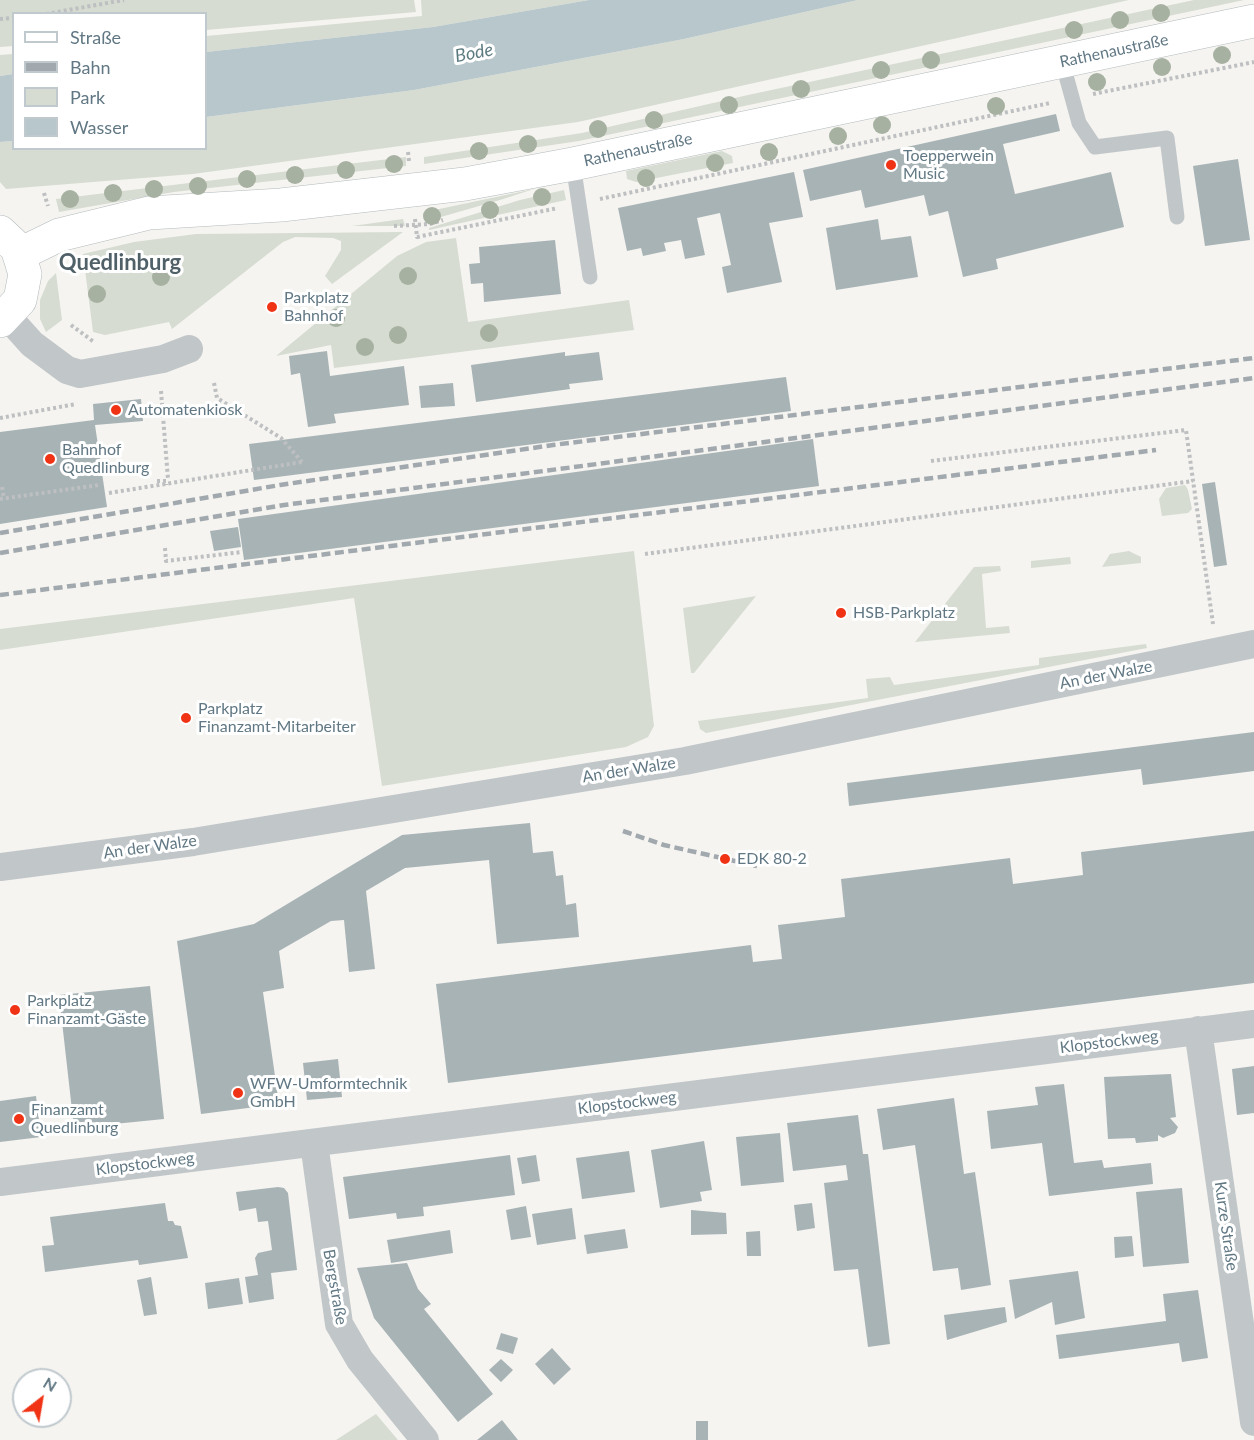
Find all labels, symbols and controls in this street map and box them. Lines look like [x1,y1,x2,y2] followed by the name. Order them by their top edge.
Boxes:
[12,12,207,150] legend
[70,26,121,48] text: Straße
[1058,30,1170,72] street label: Rathenaustraße
[453,39,495,67] water label: Bode
[70,56,111,78] text: Bahn
[70,86,105,108] text: Park
[70,116,128,138] text: Wasser
[582,129,694,171] street label: Rathenaustraße
[903,146,994,184] place label: Toepperwein Music
[884,158,898,172] marker: Toepperwein Music
[59,250,181,276] district label: Quedlinburg
[284,288,349,326] place label: Parkplatz Bahnhof
[265,300,279,314] marker: Parkplatz Bahnhof
[128,400,242,420] place label: Automatenkiosk
[109,403,123,417] marker: Automatenkiosk
[62,440,149,478] place label: Bahnhof Quedlinburg
[43,452,57,466] marker: Bahnhof Quedlinburg
[853,603,955,623] place label: HSB-Parkplatz
[834,606,848,620] marker: HSB-Parkplatz
[1058,657,1154,693] street label: An der Walze
[198,699,356,737] place label: Parkplatz Finanzamt-Mitarbeiter
[179,711,193,725] marker: Parkplatz Finanzamt-Mitarbeiter
[581,753,677,787] street label: An der Walze
[102,831,198,863] street label: An der Walze
[737,849,807,869] place label: EDK 80-2
[718,852,732,866] marker: EDK 80-2
[27,991,146,1029] place label: Parkplatz Finanzamt-Gäste
[8,1003,22,1017] marker: Parkplatz Finanzamt-Gäste
[1059,1026,1159,1058] street label: Klopstockweg
[250,1074,407,1112] place label: WFW-Umformtechnik GmbH
[231,1086,245,1100] marker: WFW-Umformtechnik GmbH
[577,1087,677,1119] street label: Klopstockweg
[31,1100,118,1138] place label: Finanzamt Quedlinburg
[12,1112,26,1126] marker: Finanzamt Quedlinburg
[95,1148,195,1180] street label: Klopstockweg
[1210,1180,1242,1272] street label: Kurze Straße
[319,1248,351,1326] street label: Bergstraße
[12,1368,72,1428] north arrow
[40,1373,61,1395] text: N

